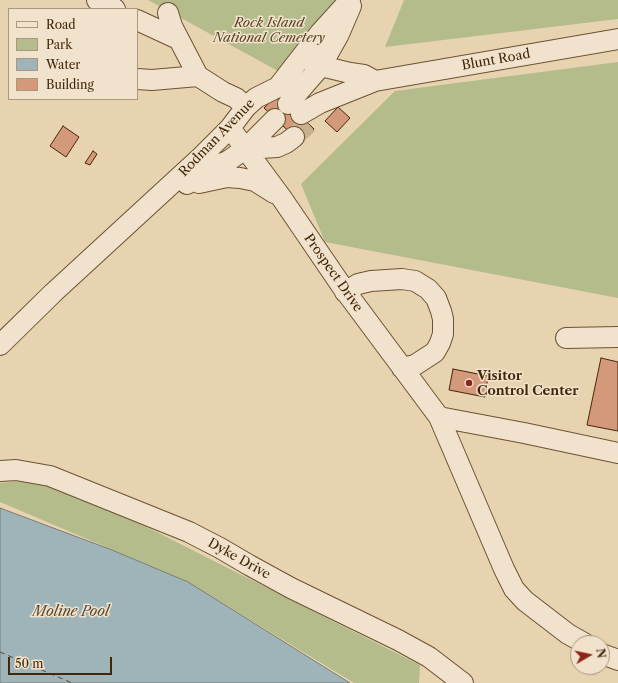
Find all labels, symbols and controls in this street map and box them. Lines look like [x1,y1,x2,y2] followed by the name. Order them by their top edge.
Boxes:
[8,8,138,100] legend
[213,15,325,46] park label: Rock Island National Cemetery
[46,17,76,32] text: Road
[46,37,72,52] text: Park
[461,46,531,74] street label: Blunt Road
[46,57,80,72] text: Water
[46,77,94,92] text: Building
[176,96,258,180] street label: Rodman Avenue
[300,231,366,315] street label: Prospect Drive
[477,368,579,399] place label: Visitor Control Center
[464,378,474,388] marker: Visitor Control Center
[205,535,273,583] street label: Dyke Drive
[32,604,110,620] water label: Moline Pool
[570,635,610,675] north arrow
[593,647,609,659] text: N
[10,649,114,675] scale bar
[15,656,44,671] text: 50 m

